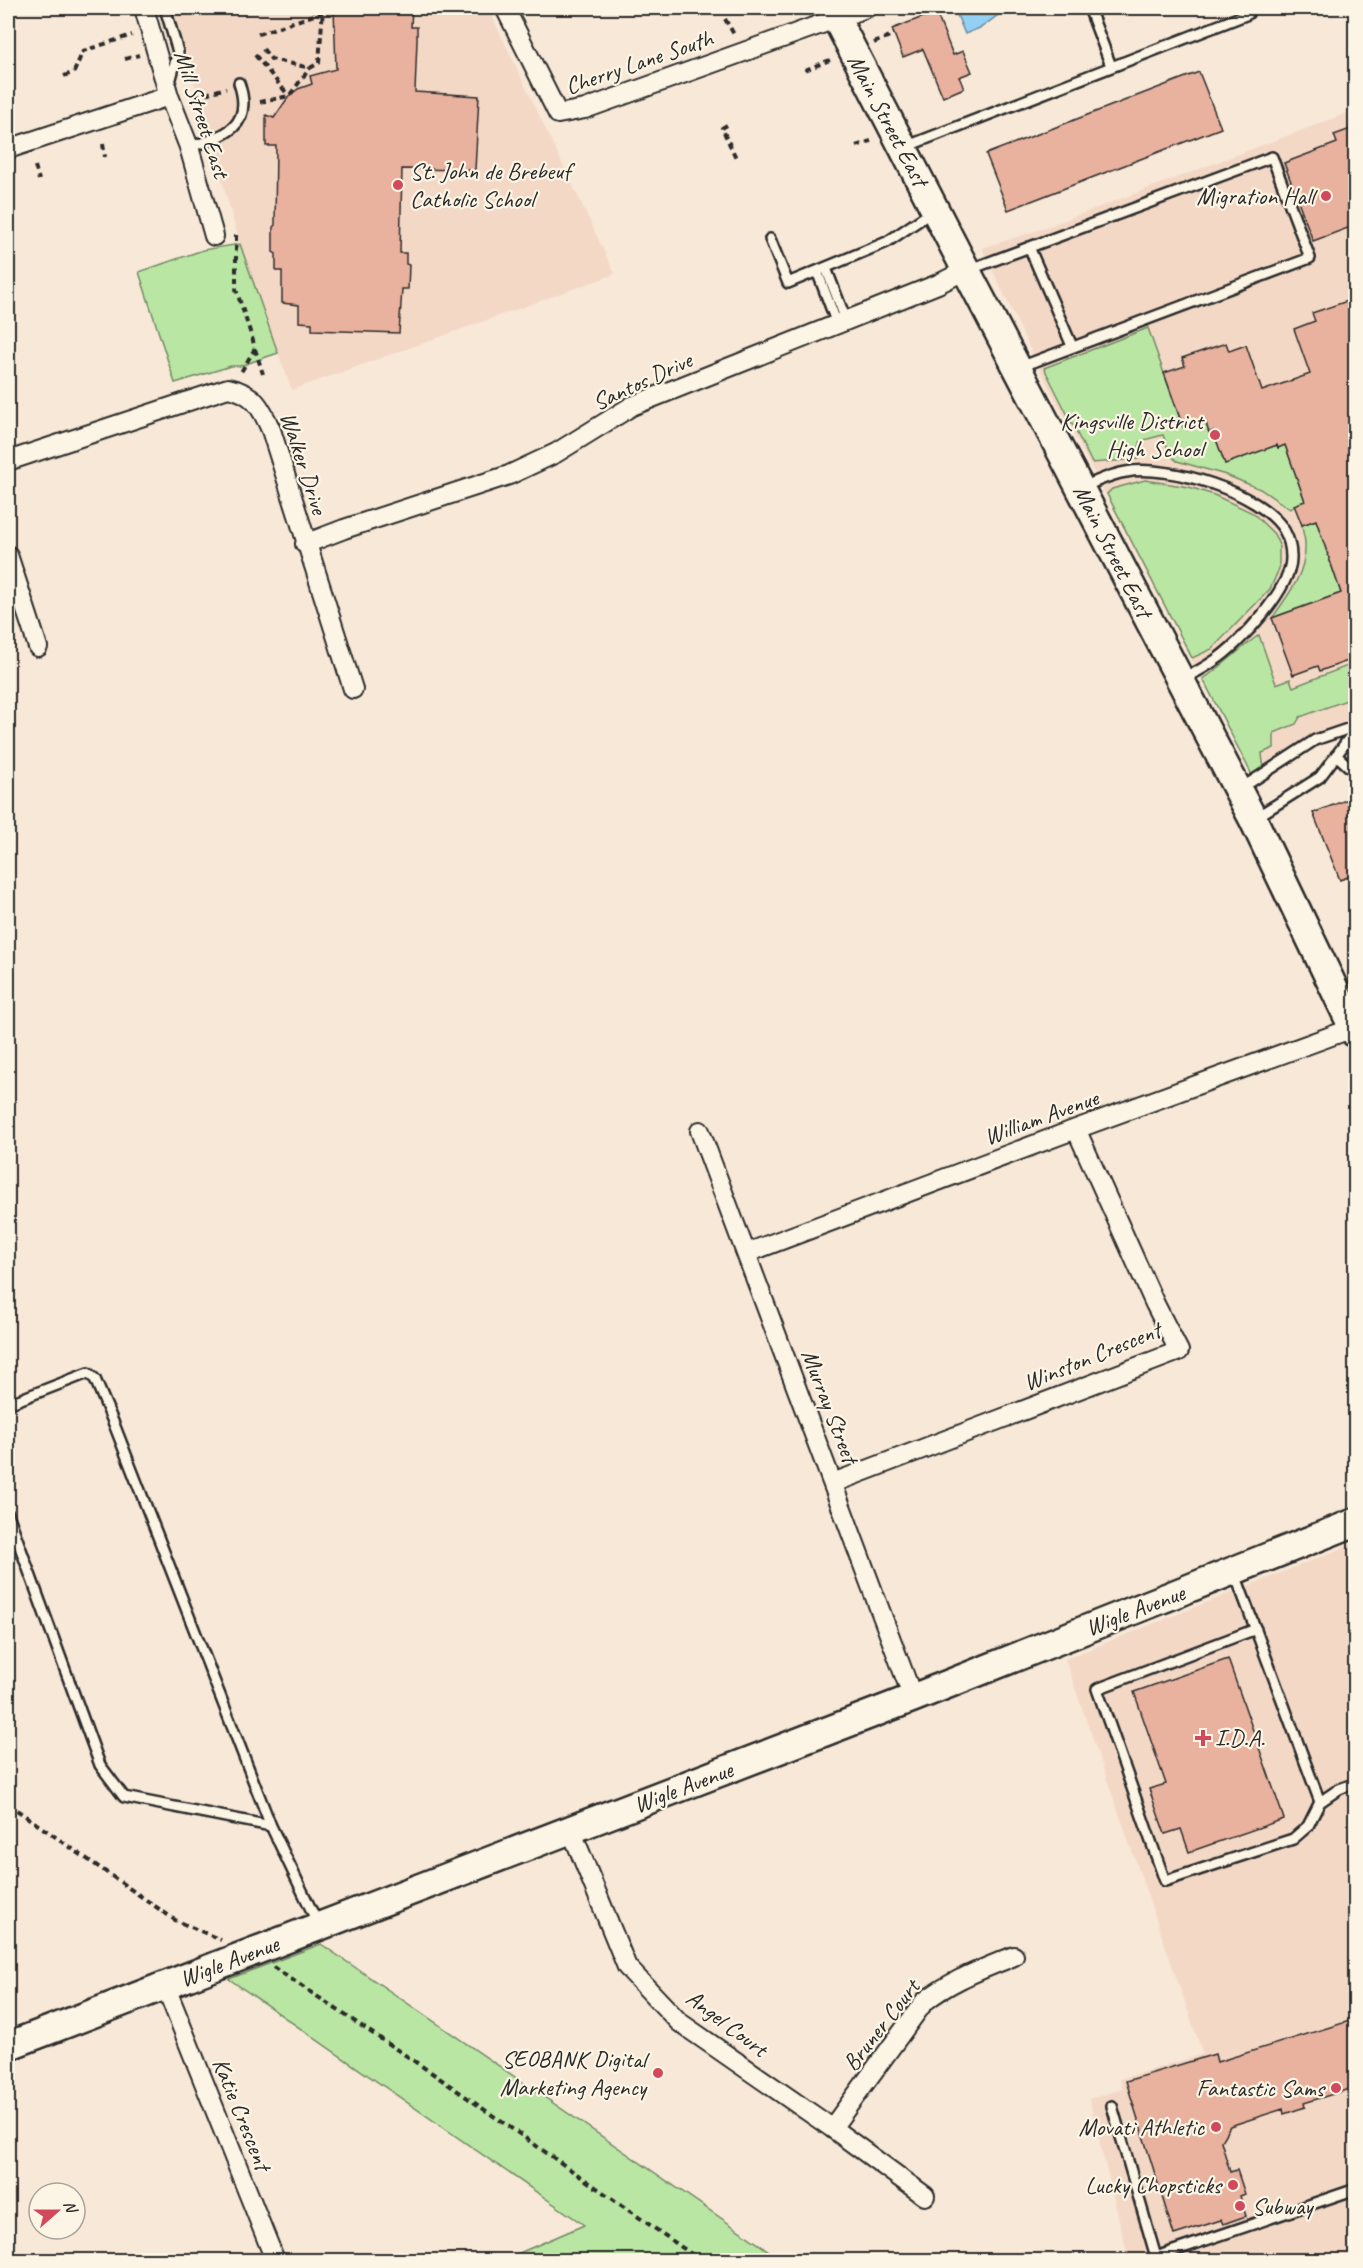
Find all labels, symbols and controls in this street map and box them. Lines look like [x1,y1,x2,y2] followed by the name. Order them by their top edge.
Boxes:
[561,22,718,101] street label: Cherry Lane South
[167,46,237,183] street label: Mill Street East
[841,49,937,194] street label: Main Street East
[410,156,576,214] place label: St. John de Brebeuf Catholic School
[391,178,405,192] marker: St. John de Brebeuf Catholic School
[1196,181,1318,211] place label: Migration Hall
[1319,189,1333,203] marker: Migration Hall
[588,344,698,417] street label: Santos Drive
[1060,406,1207,464] place label: Kingsville District High School
[273,408,335,520] street label: Walker Drive
[1208,428,1222,442] marker: Kingsville District High School
[1067,480,1161,625] street label: Main Street East
[980,1082,1104,1152] street label: William Avenue
[1019,1314,1168,1397] street label: Winston Crescent
[795,1345,866,1470] street label: Murray Street
[1081,1577,1191,1643] street label: Wigle Avenue
[1215,1723,1265,1753] place label: I.D.A.
[1196,1731,1210,1745] marker: I.D.A.
[629,1754,739,1820] street label: Wigle Avenue
[175,1928,285,1994] street label: Wigle Avenue
[836,1971,927,2077] street label: Bruner Court
[680,1983,775,2065] street label: Angel Court
[500,2044,650,2102] place label: SEOBANK Digital Marketing Agency
[206,2053,279,2178] street label: Katie Crescent
[651,2066,665,2080] marker: SEOBANK Digital Marketing Agency
[1197,2073,1327,2103] place label: Fantastic Sams
[1329,2081,1343,2095] marker: Fantastic Sams
[1078,2112,1205,2142] place label: Movati Athletic
[1209,2120,1223,2134] marker: Movati Athletic
[1085,2170,1224,2200] place label: Lucky Chopsticks
[1226,2178,1240,2192] marker: Lucky Chopsticks
[27,2181,87,2241] north arrow
[1252,2191,1314,2221] place label: Subway
[59,2198,82,2217] text: N
[1233,2199,1247,2213] marker: Subway

